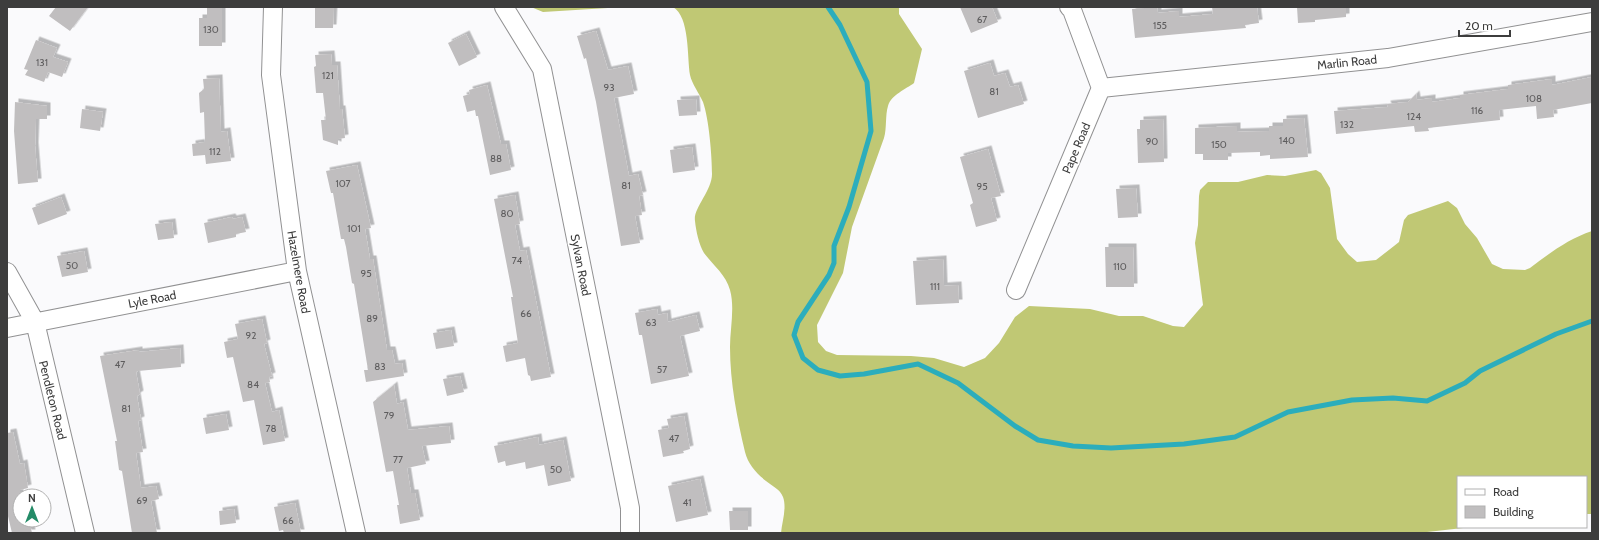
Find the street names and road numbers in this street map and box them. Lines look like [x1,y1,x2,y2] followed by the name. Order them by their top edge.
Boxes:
[1316,51,1378,73] street label: Marlin Road
[1059,120,1093,176] street label: Pape Road
[284,229,314,315] street label: Hazelmere Road
[568,233,594,297] street label: Sylvan Road
[127,287,177,311] street label: Lyle Road
[36,359,70,441] street label: Pendleton Road

